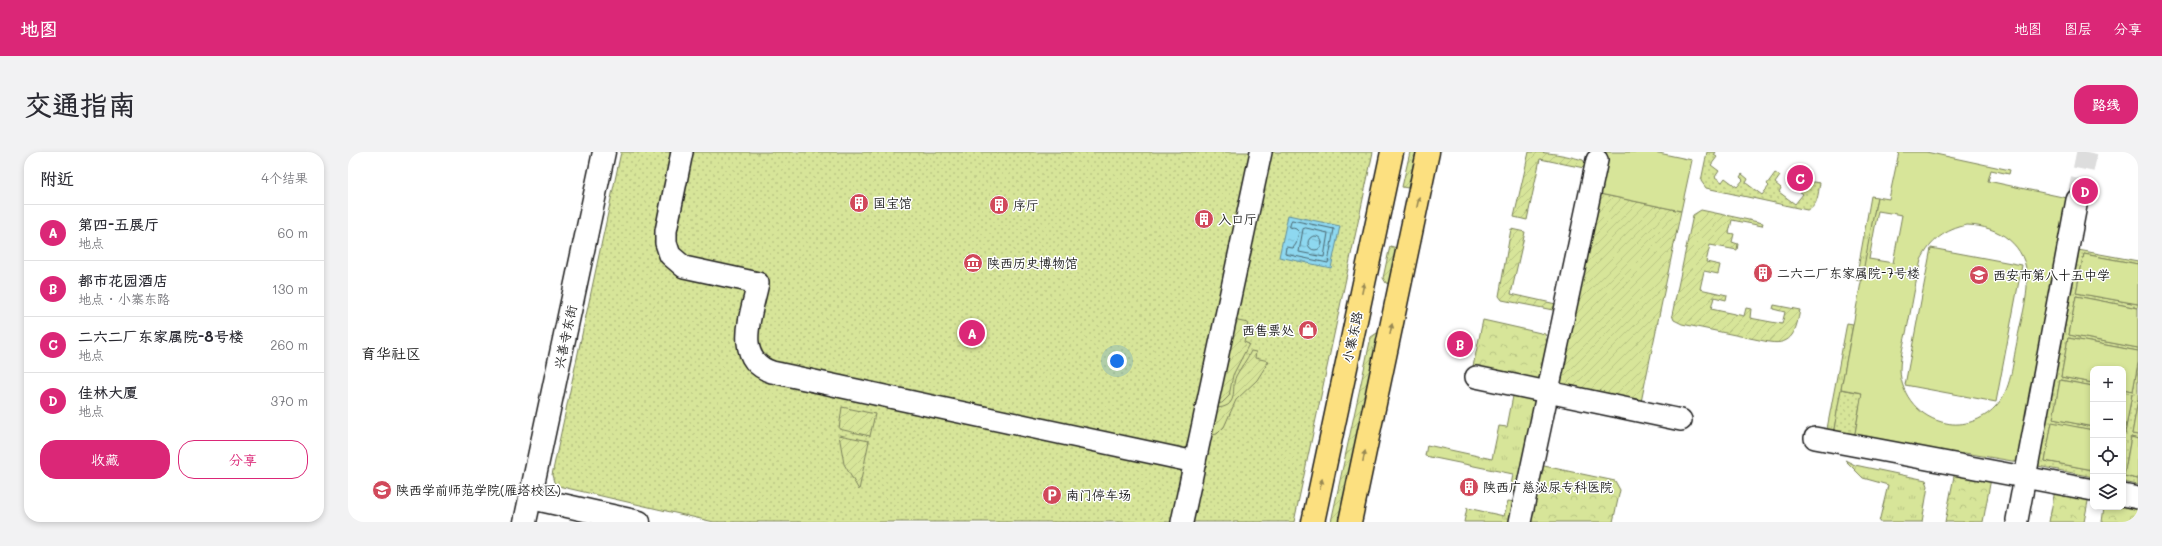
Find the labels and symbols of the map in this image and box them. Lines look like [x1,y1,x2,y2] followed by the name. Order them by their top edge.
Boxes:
[1787,163,1813,193] pin: C
[2072,176,2098,206] pin: D
[848,192,870,214] building icon: 国宝馆
[873,194,912,211] place label: 国宝馆
[988,194,1010,216] building icon: 序厅
[1013,196,1039,213] place label: 序厅
[1415,196,1421,208] one-way arrow
[1193,208,1215,230] building icon: 入口厅
[1218,210,1257,227] place label: 入口厅
[962,252,984,274] museum icon: 陕西历史博物馆
[987,254,1078,271] place label: 陕西历史博物馆
[1752,262,1774,284] building icon: 二六二厂东家属院-7号楼
[1777,264,1920,281] place label: 二六二厂东家属院-7号楼
[1968,264,1990,286] school or university icon: 西安市第八十五中学
[1993,266,2110,283] place label: 西安市第八十五中学
[1360,282,1366,294] one-way arrow
[549,303,580,370] street label: 兴善寺东街
[1338,310,1365,364] street label: 小寨东路
[959,318,985,348] pin: A
[1297,319,1319,341] shop icon: 西售票处
[1242,321,1294,338] place label: 西售票处
[1388,323,1394,335] one-way arrow
[1447,329,1473,359] pin: B
[361,343,421,363] district label: 育华社区
[1107,351,1127,371] your location
[1361,450,1367,463] one-way arrow
[1458,476,1480,498] building icon: 陕西广慈泌尿专科医院
[1318,478,1324,490] one-way arrow
[1483,478,1613,495] place label: 陕西广慈泌尿专科医院
[371,479,393,501] school or university icon: 陕西学前师范学院(雁塔校区)
[396,481,561,498] place label: 陕西学前师范学院(雁塔校区)
[1041,484,1063,506] parking icon: 南门停车场
[1066,486,1131,503] place label: 南门停车场

